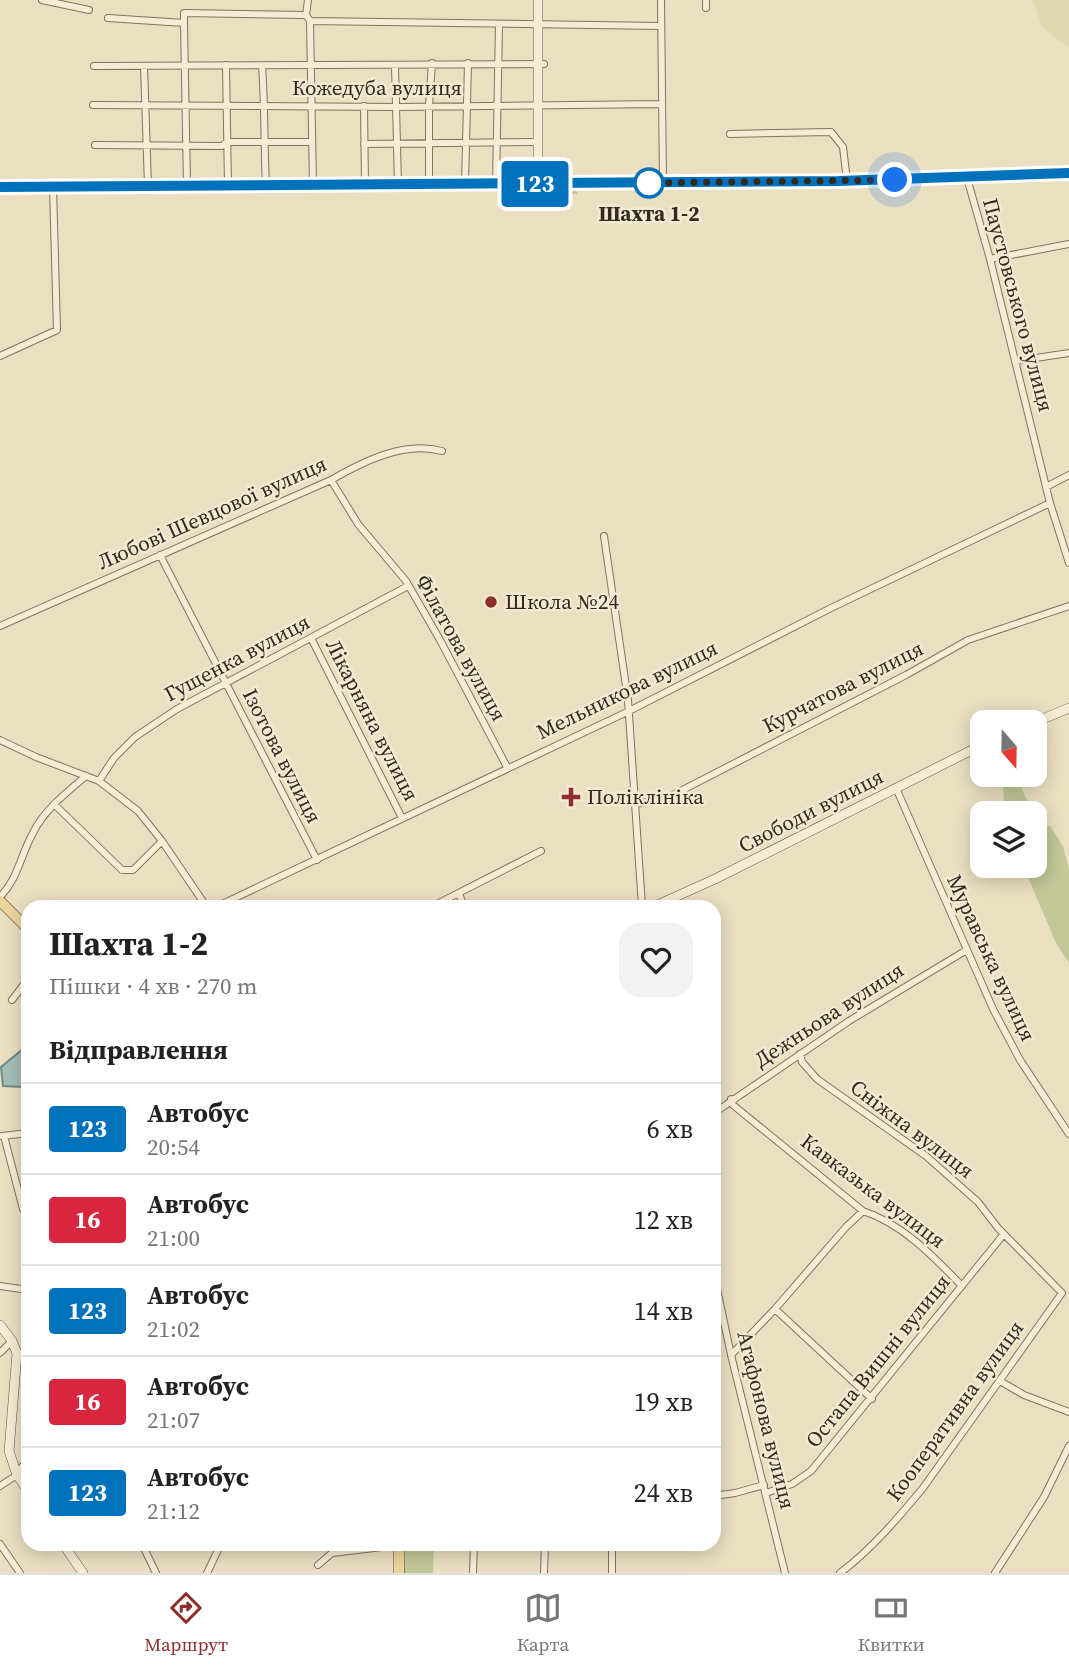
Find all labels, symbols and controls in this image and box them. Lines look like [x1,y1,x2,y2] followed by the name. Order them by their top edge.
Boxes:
[292,73,462,102] street label: Кожедуба вулиця
[495,161,575,207] line badge: 123
[877,162,912,197] your location
[515,167,555,200] text: 123
[634,168,664,198] marker: Шахта 1-2
[976,195,1061,415] street label: Паустовського вулиця
[598,199,700,228] place label: Шахта 1-2
[93,449,331,576] street label: Любові Шевцової вулиця
[409,569,514,726] street label: Філатова вулиця
[505,587,620,616] place label: Школа №24
[483,594,499,610] marker: Школа №24
[159,607,315,708] street label: Гущенка вулиця
[531,633,722,746] street label: Мельникова вулиця
[757,633,928,740] street label: Курчатова вулиця
[319,634,426,806] street label: Лікарняна вулиця
[236,683,329,828] street label: Ізотова вулиця
[970,710,1046,788] north arrow
[970,710,1047,878] map controls
[733,762,888,860] street label: Свободи вулиця
[587,782,704,811] place label: Поліклініка
[561,787,581,807] marker: Поліклініка
[970,801,1047,878] button: layers
[940,870,1043,1046] street label: Муравська вулиця
[49,921,208,966] text: Шахта 1-2
[619,923,693,997] button: heart
[748,955,909,1074] street label: Дежньова вулиця
[49,970,258,1002] text: Пішки · 4 хв · 270 m
[49,1032,228,1068] text: Відправлення
[844,1072,980,1185] street label: Сніжна вулиця
[147,1095,249,1131] text: Автобус
[647,1111,693,1147] text: 6 хв
[68,1112,107,1145] text: 123
[795,1127,952,1255] street label: Кавказька вулиця
[147,1131,200,1163] text: 20:54
[147,1186,249,1222] text: Автобус
[634,1202,693,1238] text: 12 хв
[74,1203,101,1236] text: 16
[147,1222,200,1254] text: 21:00
[799,1268,957,1453] street label: Остапа Вишні вулиця
[147,1277,249,1313] text: Автобус
[634,1293,693,1329] text: 14 хв
[68,1294,107,1327] text: 123
[147,1313,200,1345] text: 21:02
[879,1314,1030,1507] street label: Кооперативна вулиця
[730,1328,803,1512] street label: Агафонова вулиця
[147,1368,249,1404] text: Автобус
[634,1384,693,1420] text: 19 хв
[74,1385,101,1418] text: 16
[147,1404,200,1436] text: 21:07
[147,1459,249,1495] text: Автобус
[634,1475,693,1511] text: 24 хв
[68,1476,107,1509] text: 123
[147,1495,200,1527] text: 21:12
[144,1589,228,1657] tab: Маршрут
[517,1589,569,1657] tab: Карта
[858,1589,925,1657] tab: Квитки

